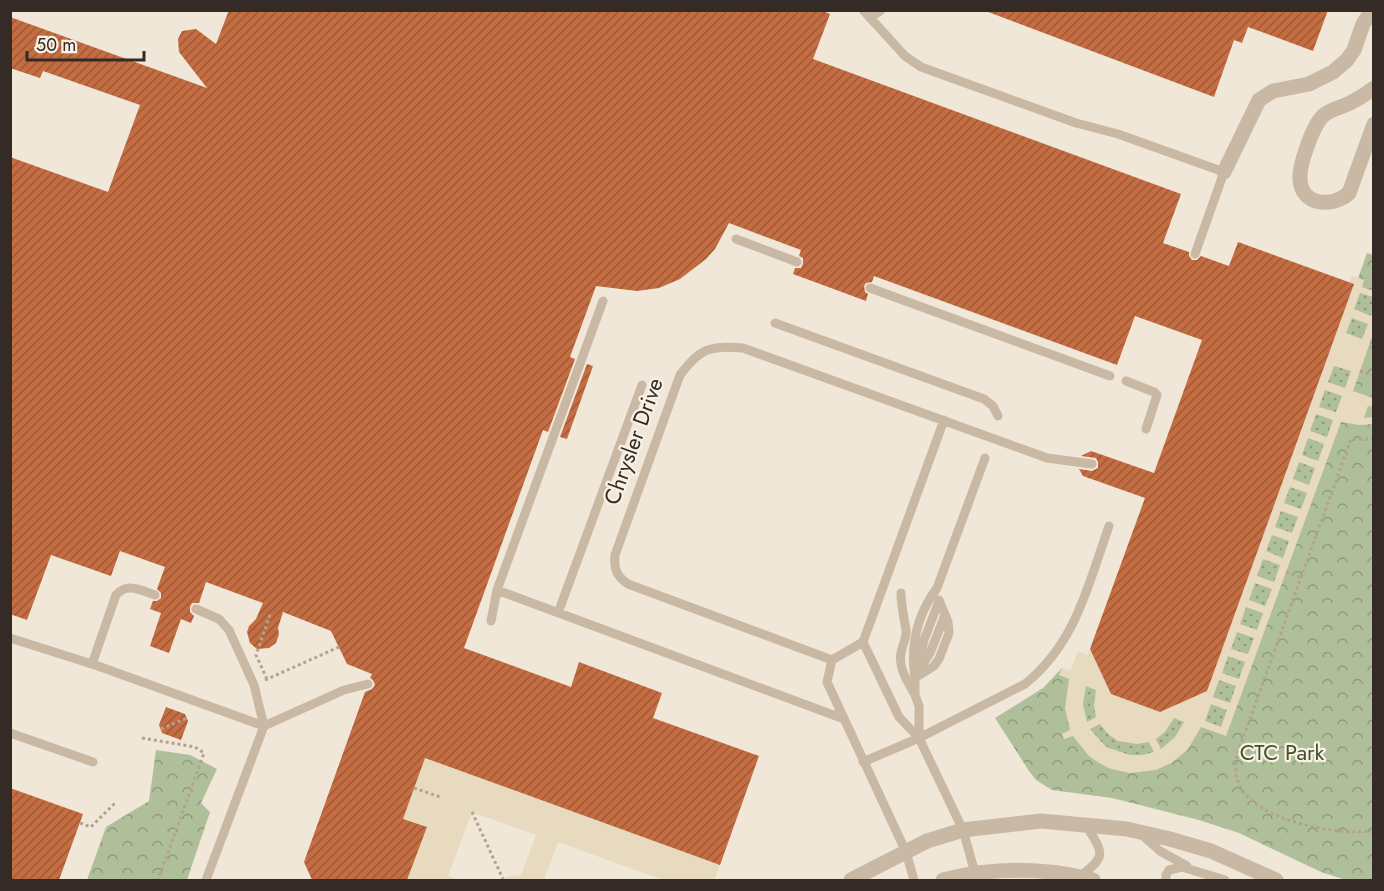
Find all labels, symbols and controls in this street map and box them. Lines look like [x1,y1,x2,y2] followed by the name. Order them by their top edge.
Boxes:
[27,24,144,62] scale bar
[36,32,76,58] text: 50 m
[595,373,671,509] street label: Chrysler Drive
[1240,736,1325,768] park label: CTC Park

